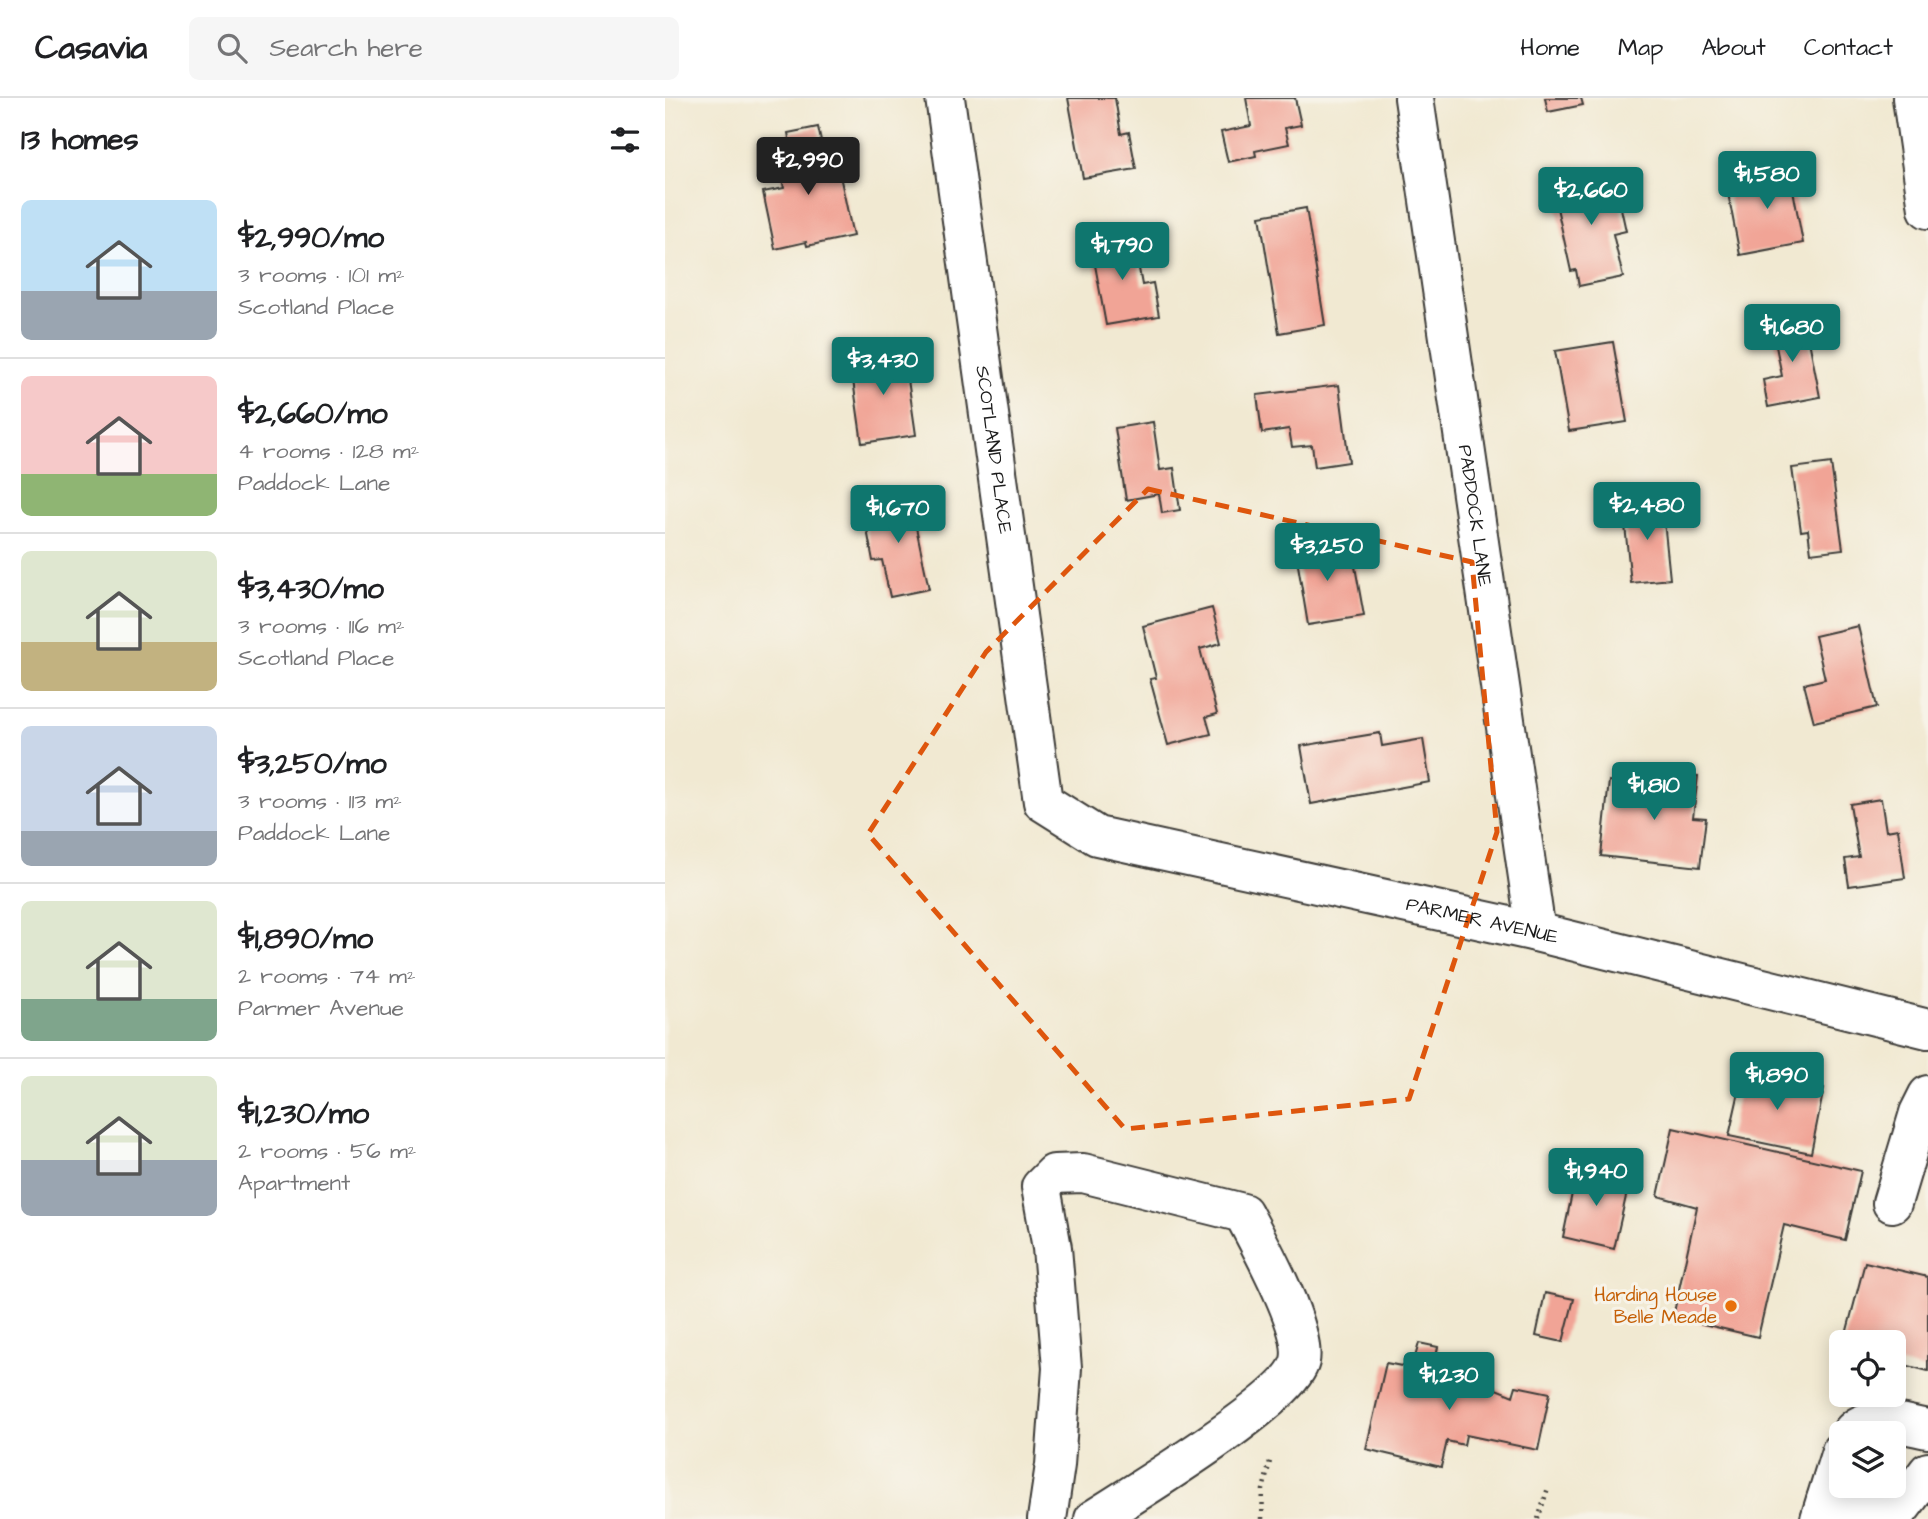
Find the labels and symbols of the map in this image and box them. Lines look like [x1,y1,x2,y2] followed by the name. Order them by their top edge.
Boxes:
[751,138,865,197] pin: $2,990
[1710,152,1824,211] pin: $1,580
[1534,167,1648,227] pin: $2,660
[1065,222,1179,282] pin: $1,790
[1735,304,1849,364] pin: $1,680
[826,338,940,397] pin: $3,430
[969,364,1019,535] street label: SCOTLAND PLACE
[1451,443,1499,588] street label: PADDOCK LANE
[1590,482,1704,542] pin: $2,480
[841,486,955,545] pin: $1,670
[1270,524,1384,583] pin: $3,250
[1597,762,1711,822] pin: $1,810
[1404,890,1561,951] street label: PARMER AVENUE
[1720,1052,1834,1112] pin: $1,890
[1539,1148,1653,1208] pin: $1,940
[1594,1282,1717,1331] place label: Harding House Belle Meade
[1723,1298,1739,1314] marker: Harding House Belle Meade
[1392,1352,1506,1412] pin: $1,230

